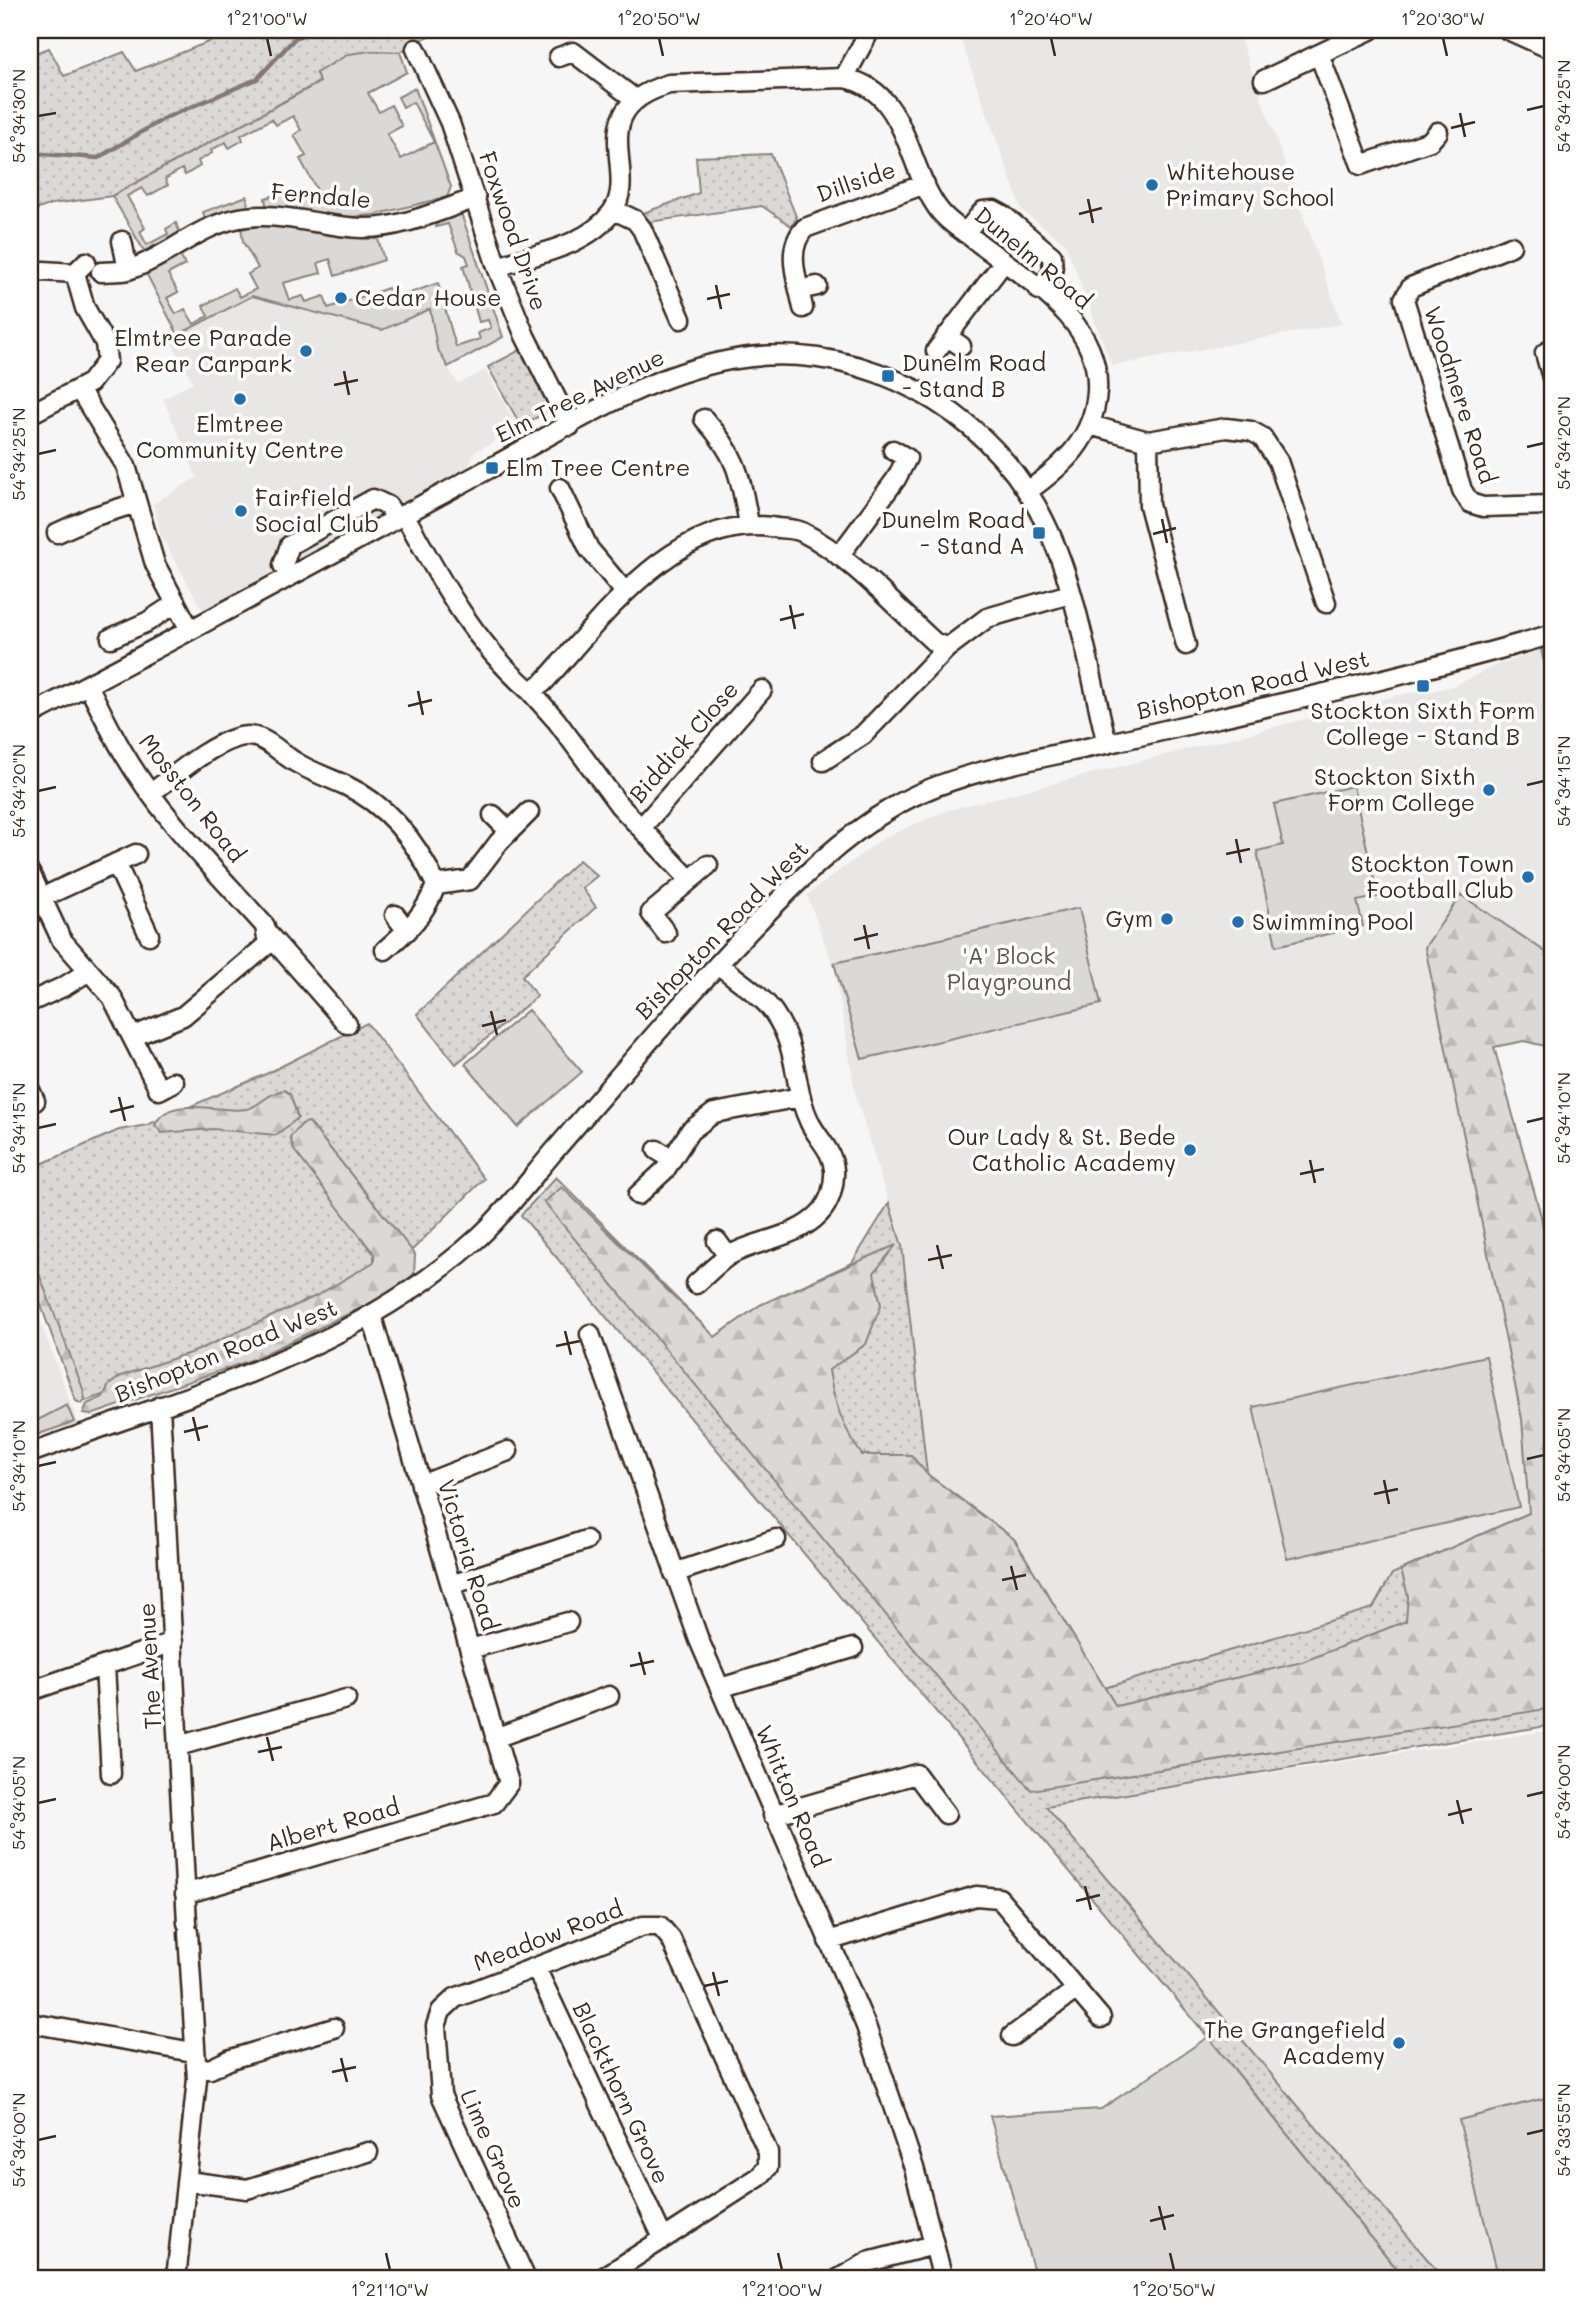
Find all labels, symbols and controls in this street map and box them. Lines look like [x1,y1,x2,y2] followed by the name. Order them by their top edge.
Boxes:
[226,6,308,30] text: 1°21'00"W
[617,6,701,30] text: 1°20'50"W
[1009,6,1093,30] text: 1°20'40"W
[1401,6,1485,30] text: 1°20'30"W
[1551,59,1575,153] text: 54°34'25"N
[6,69,30,163] text: 54°34'30"N
[473,147,555,314] street label: Foxwood Drive
[812,154,899,208] street label: Dillside
[1166,156,1335,212] place label: Whitehouse Primary School
[270,176,372,214] street label: Ferndale
[1144,177,1160,193] marker: Whitehouse Primary School
[969,199,1098,315] street label: Dunelm Road
[355,282,502,312] place label: Cedar House
[333,290,349,306] marker: Cedar House
[1418,302,1504,487] street label: Woodmere Road
[114,322,292,378] place label: Elmtree Parade Rear Carpark
[490,341,669,449] street label: Elm Tree Avenue
[298,343,314,359] marker: Elmtree Parade Rear Carpark
[902,347,1046,403] place label: Dunelm Road - Stand B
[880,368,896,384] marker: Dunelm Road - Stand B
[232,391,248,407] marker: Elmtree Community Centre
[1551,396,1575,490] text: 54°34'20"N
[6,407,30,501] text: 54°34'25"N
[136,408,344,464] place label: Elmtree Community Centre
[506,452,690,482] place label: Elm Tree Centre
[484,460,500,476] marker: Elm Tree Centre
[255,482,379,538] place label: Fairfield Social Club
[233,503,249,519] marker: Fairfield Social Club
[881,504,1025,560] place label: Dunelm Road - Stand A
[1031,525,1047,541] marker: Dunelm Road - Stand A
[1134,643,1372,725] street label: Bishopton Road West
[622,674,744,808] street label: Biddick Close
[1415,678,1431,694] marker: Stockton Sixth Form College - Stand B
[1311,695,1535,751] place label: Stockton Sixth Form College - Stand B
[133,727,252,868] street label: Mosston Road
[1551,735,1575,827] text: 54°34'15"N
[6,744,30,838] text: 54°34'20"N
[1314,761,1475,817] place label: Stockton Sixth Form College
[1481,782,1497,798] marker: Stockton Sixth Form College
[628,833,815,1025] street label: Bishopton Road West
[1351,848,1514,904] place label: Stockton Town Football Club
[1520,869,1536,885] marker: Stockton Town Football Club
[1106,903,1153,933] place label: Gym
[1252,906,1414,936] place label: Swimming Pool
[1159,911,1175,927] marker: Gym
[1230,914,1246,930] marker: Swimming Pool
[947,940,1071,996] park label: 'A' Block Playground
[1551,1072,1575,1164] text: 54°34'10"N
[6,1082,30,1174] text: 54°34'15"N
[947,1121,1176,1177] place label: Our Lady & St. Bede Catholic Academy
[1182,1142,1198,1158] marker: Our Lady & St. Bede Catholic Academy
[110,1292,341,1408] street label: Bishopton Road West
[1551,1408,1575,1502] text: 54°34'05"N
[6,1420,30,1512] text: 54°34'10"N
[432,1475,506,1634] street label: Victoria Road
[131,1602,167,1730] street label: The Avenue
[750,1720,836,1871] street label: Whitton Road
[1551,1745,1575,1839] text: 54°34'00"N
[6,1756,30,1850] text: 54°34'05"N
[263,1791,403,1857] street label: Albert Road
[469,1893,627,1977] street label: Meadow Road
[567,1997,677,2188] street label: Blackthorn Grove
[1204,2014,1385,2070] place label: The Grangefield Academy
[1391,2035,1407,2051] marker: The Grangefield Academy
[1551,2083,1575,2177] text: 54°33'55"N
[454,2084,534,2213] street label: Lime Grove
[6,2093,30,2187] text: 54°34'00"N
[351,2277,429,2301] text: 1°21'10"W
[741,2277,823,2301] text: 1°21'00"W
[1132,2277,1216,2301] text: 1°20'50"W

